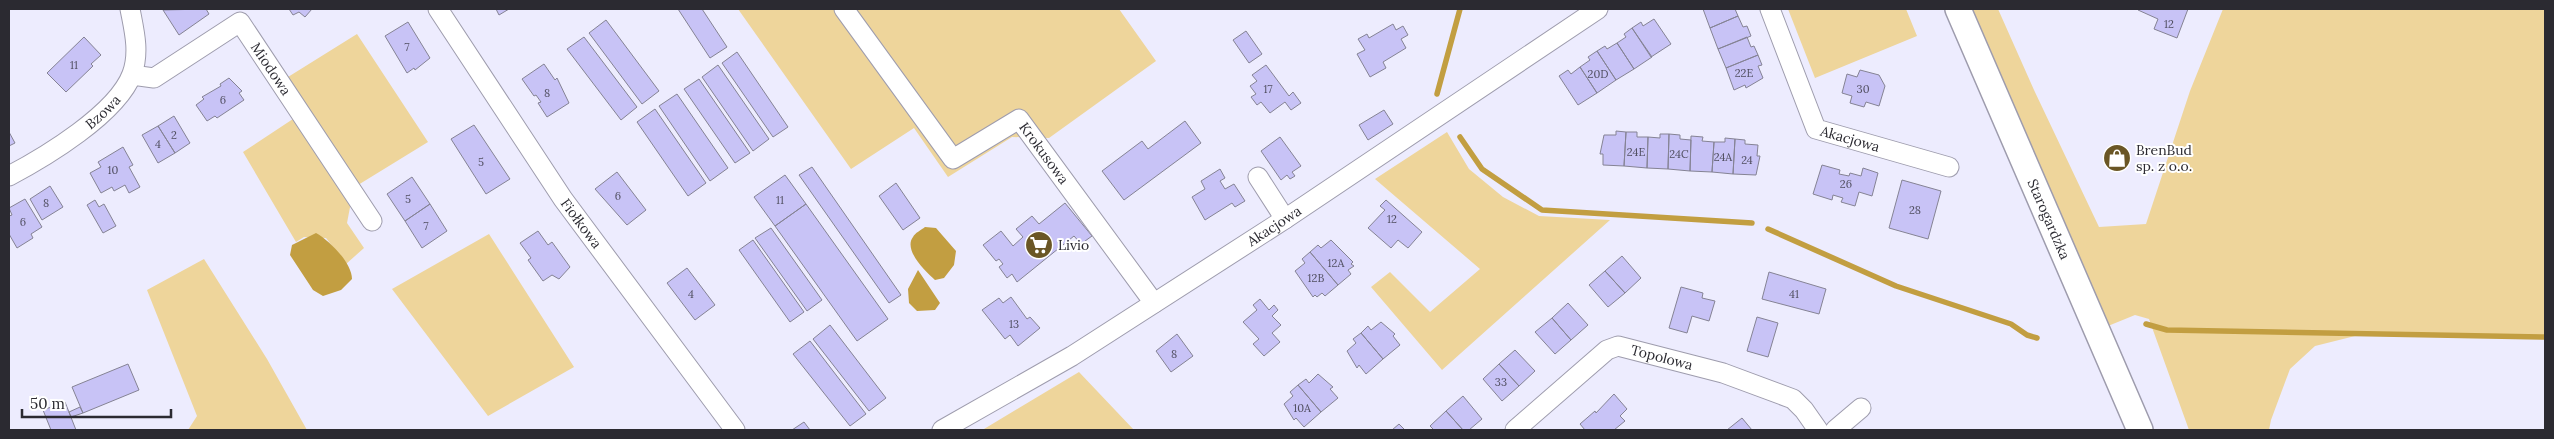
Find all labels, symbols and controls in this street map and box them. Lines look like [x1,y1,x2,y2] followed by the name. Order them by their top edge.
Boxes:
[2164,17,2174,31] house number: 12
[247,39,295,99] street label: Miodowa
[404,40,410,54] house number: 7
[70,58,78,72] house number: 11
[1735,66,1753,80] house number: 22E
[1588,67,1608,81] house number: 20D
[1263,82,1273,96] house number: 17
[1857,82,1870,96] house number: 30
[544,86,550,100] house number: 8
[82,91,125,133] street label: Bzowa
[220,93,226,107] house number: 6
[1015,119,1073,188] street label: Krokusowa
[1817,121,1882,156] street label: Akacjowa
[171,128,177,142] house number: 2
[155,137,161,151] house number: 4
[2136,141,2192,175] place label: BrenBud sp. z o.o.
[2102,143,2132,173] shop icon: BrenBud sp. z o.o.
[1627,145,1645,159] house number: 24E
[1669,147,1689,161] house number: 24C
[1714,150,1733,164] house number: 24A
[1741,153,1753,167] house number: 24
[478,155,484,169] house number: 5
[108,163,119,177] house number: 10
[2024,176,2074,262] street label: Starogardzka
[1840,177,1852,191] house number: 26
[615,189,621,203] house number: 6
[405,192,411,206] house number: 5
[776,193,784,207] house number: 11
[557,195,606,252] street label: Fiołkowa
[43,196,49,210] house number: 8
[1243,202,1305,251] street label: Akacjowa
[1909,203,1921,217] house number: 28
[1387,212,1397,226] house number: 12
[20,215,26,229] house number: 6
[423,219,429,233] house number: 7
[1024,230,1054,260] supermarket icon: Livio
[1058,236,1089,254] place label: Livio
[1328,256,1346,270] house number: 12A
[1308,271,1325,285] house number: 12B
[688,287,694,301] house number: 4
[1789,287,1799,301] house number: 41
[1009,317,1019,331] house number: 13
[1629,341,1695,374] street label: Topolowa
[1171,347,1177,361] house number: 8
[1495,375,1507,389] house number: 33
[22,386,171,418] scale bar
[30,394,65,413] text: 50 m
[1293,401,1312,415] house number: 10A

